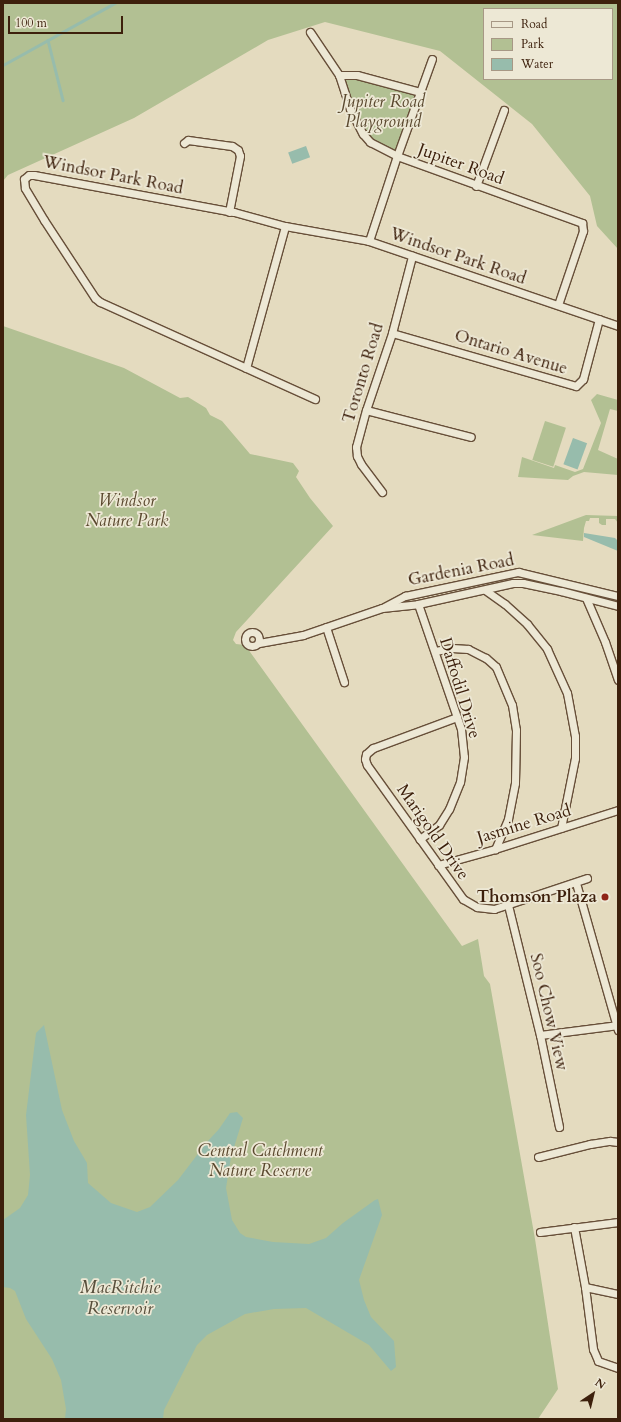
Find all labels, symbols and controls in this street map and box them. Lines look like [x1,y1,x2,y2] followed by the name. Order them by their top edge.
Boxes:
[10,8,125,34] scale bar
[483,8,613,80] legend
[15,15,47,31] text: 100 m
[521,16,547,32] text: Road
[521,36,544,52] text: Park
[521,56,553,72] text: Water
[341,92,425,132] park label: Jupiter Road Playground
[415,139,507,189] street label: Jupiter Road
[41,151,185,199] street label: Windsor Park Road
[387,223,529,289] street label: Windsor Park Road
[338,321,388,425] street label: Toronto Road
[452,325,570,379] street label: Ontario Avenue
[86,491,168,531] park label: Windsor Nature Park
[406,550,516,590] street label: Gardenia Road
[435,635,485,741] street label: Daffodil Drive
[392,780,474,884] street label: Marigold Drive
[475,800,573,848] street label: Jasmine Road
[477,887,597,907] place label: Thomson Plaza
[600,892,610,902] marker: Thomson Plaza
[526,951,572,1073] street label: Soo Chow View
[197,1141,323,1181] park label: Central Catchment Nature Reserve
[80,1278,160,1320] water label: MacRitchie Reservoir
[573,1374,613,1414] north arrow
[592,1375,608,1393] text: N

